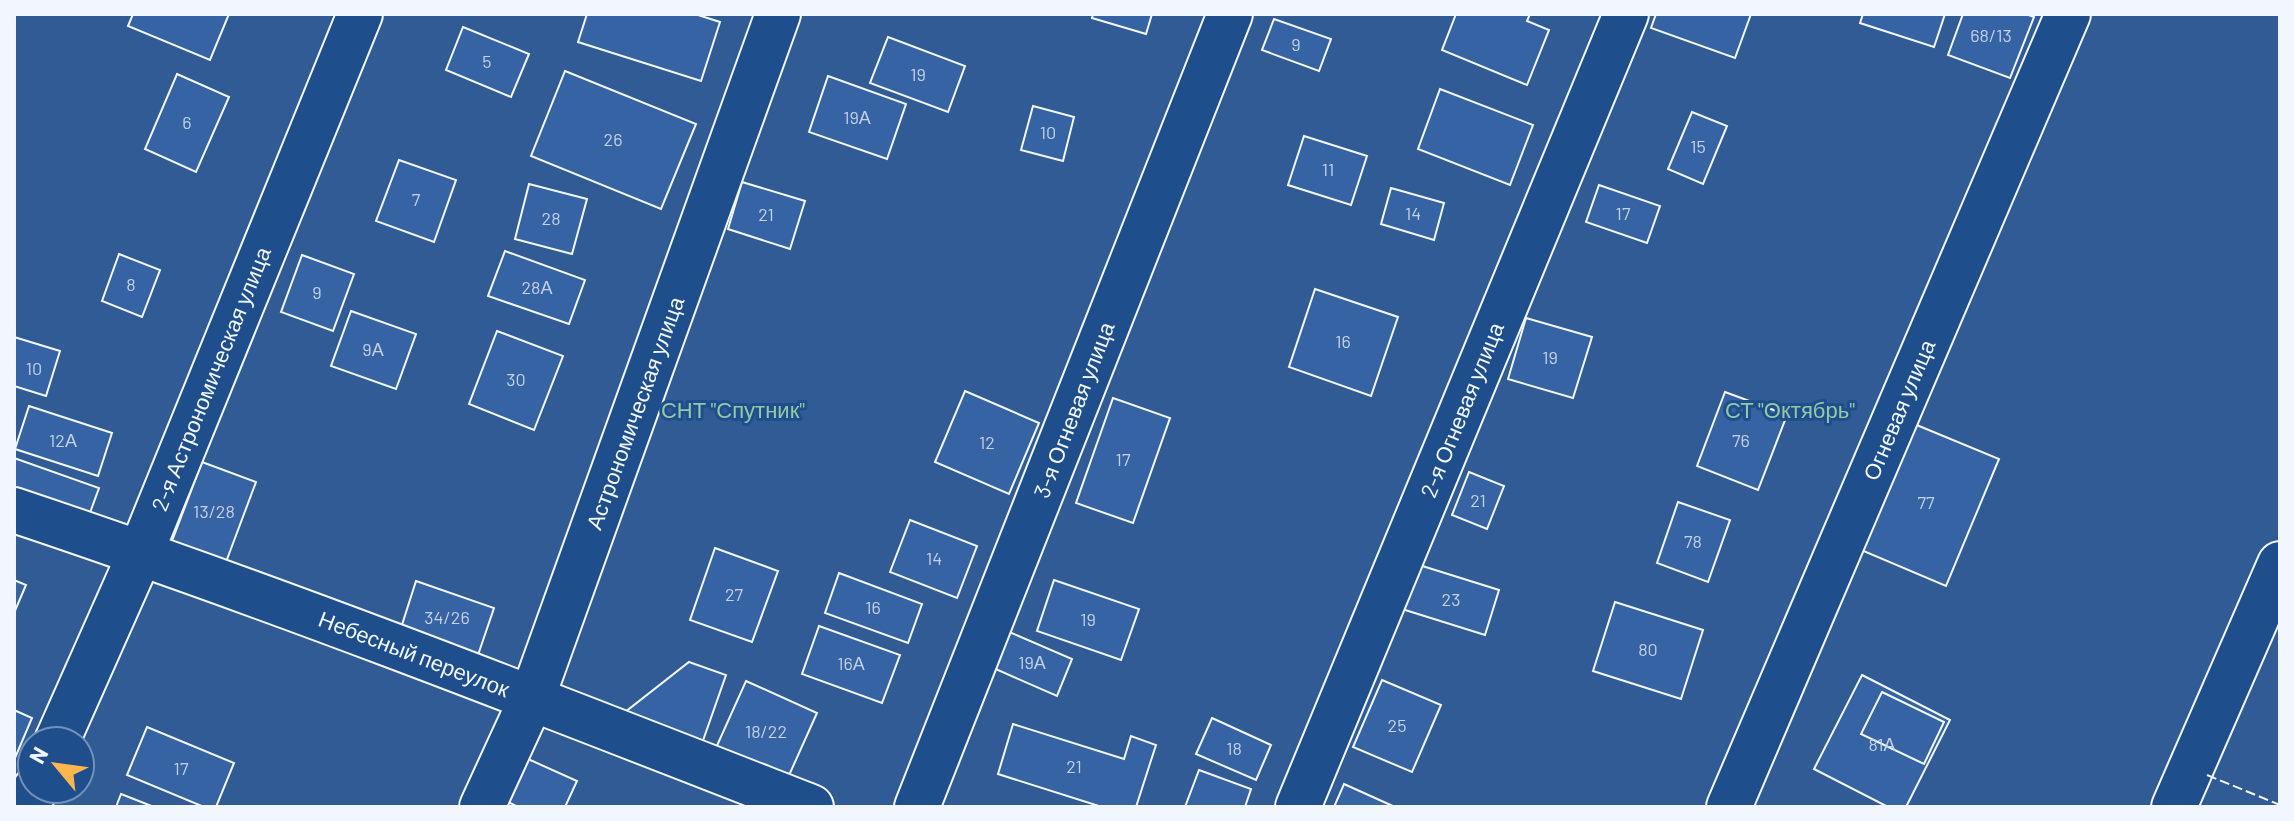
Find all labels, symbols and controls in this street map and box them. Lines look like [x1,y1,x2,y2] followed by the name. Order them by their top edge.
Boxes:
[1970,24,2012,46] house number: 68/13
[1291,33,1301,55] house number: 9
[482,50,492,72] house number: 5
[910,63,926,85] house number: 19
[843,106,871,128] house number: 19А
[182,111,192,133] house number: 6
[1040,121,1056,143] house number: 10
[604,128,622,150] house number: 26
[1690,135,1706,157] house number: 15
[1322,158,1334,180] house number: 11
[412,188,421,210] house number: 7
[1405,202,1421,224] house number: 14
[1616,202,1631,224] house number: 17
[758,203,774,225] house number: 21
[541,207,561,229] house number: 28
[145,242,276,515] street label: 2-я Астрономическая улица
[126,273,136,295] house number: 8
[521,276,553,298] house number: 28А
[312,281,322,303] house number: 9
[580,292,690,533] street label: Астрономическая улица
[1028,317,1120,502] street label: 3-я Огневая улица
[1414,317,1509,501] street label: 2-я Огневая улица
[1335,330,1351,352] house number: 16
[1857,335,1941,484] street label: Огневая улица
[362,338,384,360] house number: 9А
[1542,346,1558,368] house number: 19
[26,357,42,379] house number: 10
[506,368,526,390] house number: 30
[661,396,805,423] park label: СНТ "Спутник"
[1725,396,1855,423] park label: СТ "Октябрь"
[49,429,77,451] house number: 12А
[1732,429,1750,451] house number: 76
[979,431,995,453] house number: 12
[1116,448,1131,470] house number: 17
[1470,489,1486,511] house number: 21
[1917,491,1935,513] house number: 77
[193,500,235,522] house number: 13/28
[1684,530,1702,552] house number: 78
[926,547,942,569] house number: 14
[725,583,744,605] house number: 27
[1442,588,1460,610] house number: 23
[865,596,881,618] house number: 16
[315,605,514,702] street label: Небесный переулок
[424,606,470,628] house number: 34/26
[1080,608,1096,630] house number: 19
[1638,638,1658,660] house number: 80
[1018,651,1046,673] house number: 19А
[837,652,865,674] house number: 16А
[1388,714,1406,736] house number: 25
[745,720,787,742] house number: 18/22
[16,725,96,805] north arrow
[1868,733,1896,755] house number: 81А
[1226,737,1242,759] house number: 18
[23,742,53,768] text: N
[1066,755,1082,777] house number: 21
[174,757,189,779] house number: 17

